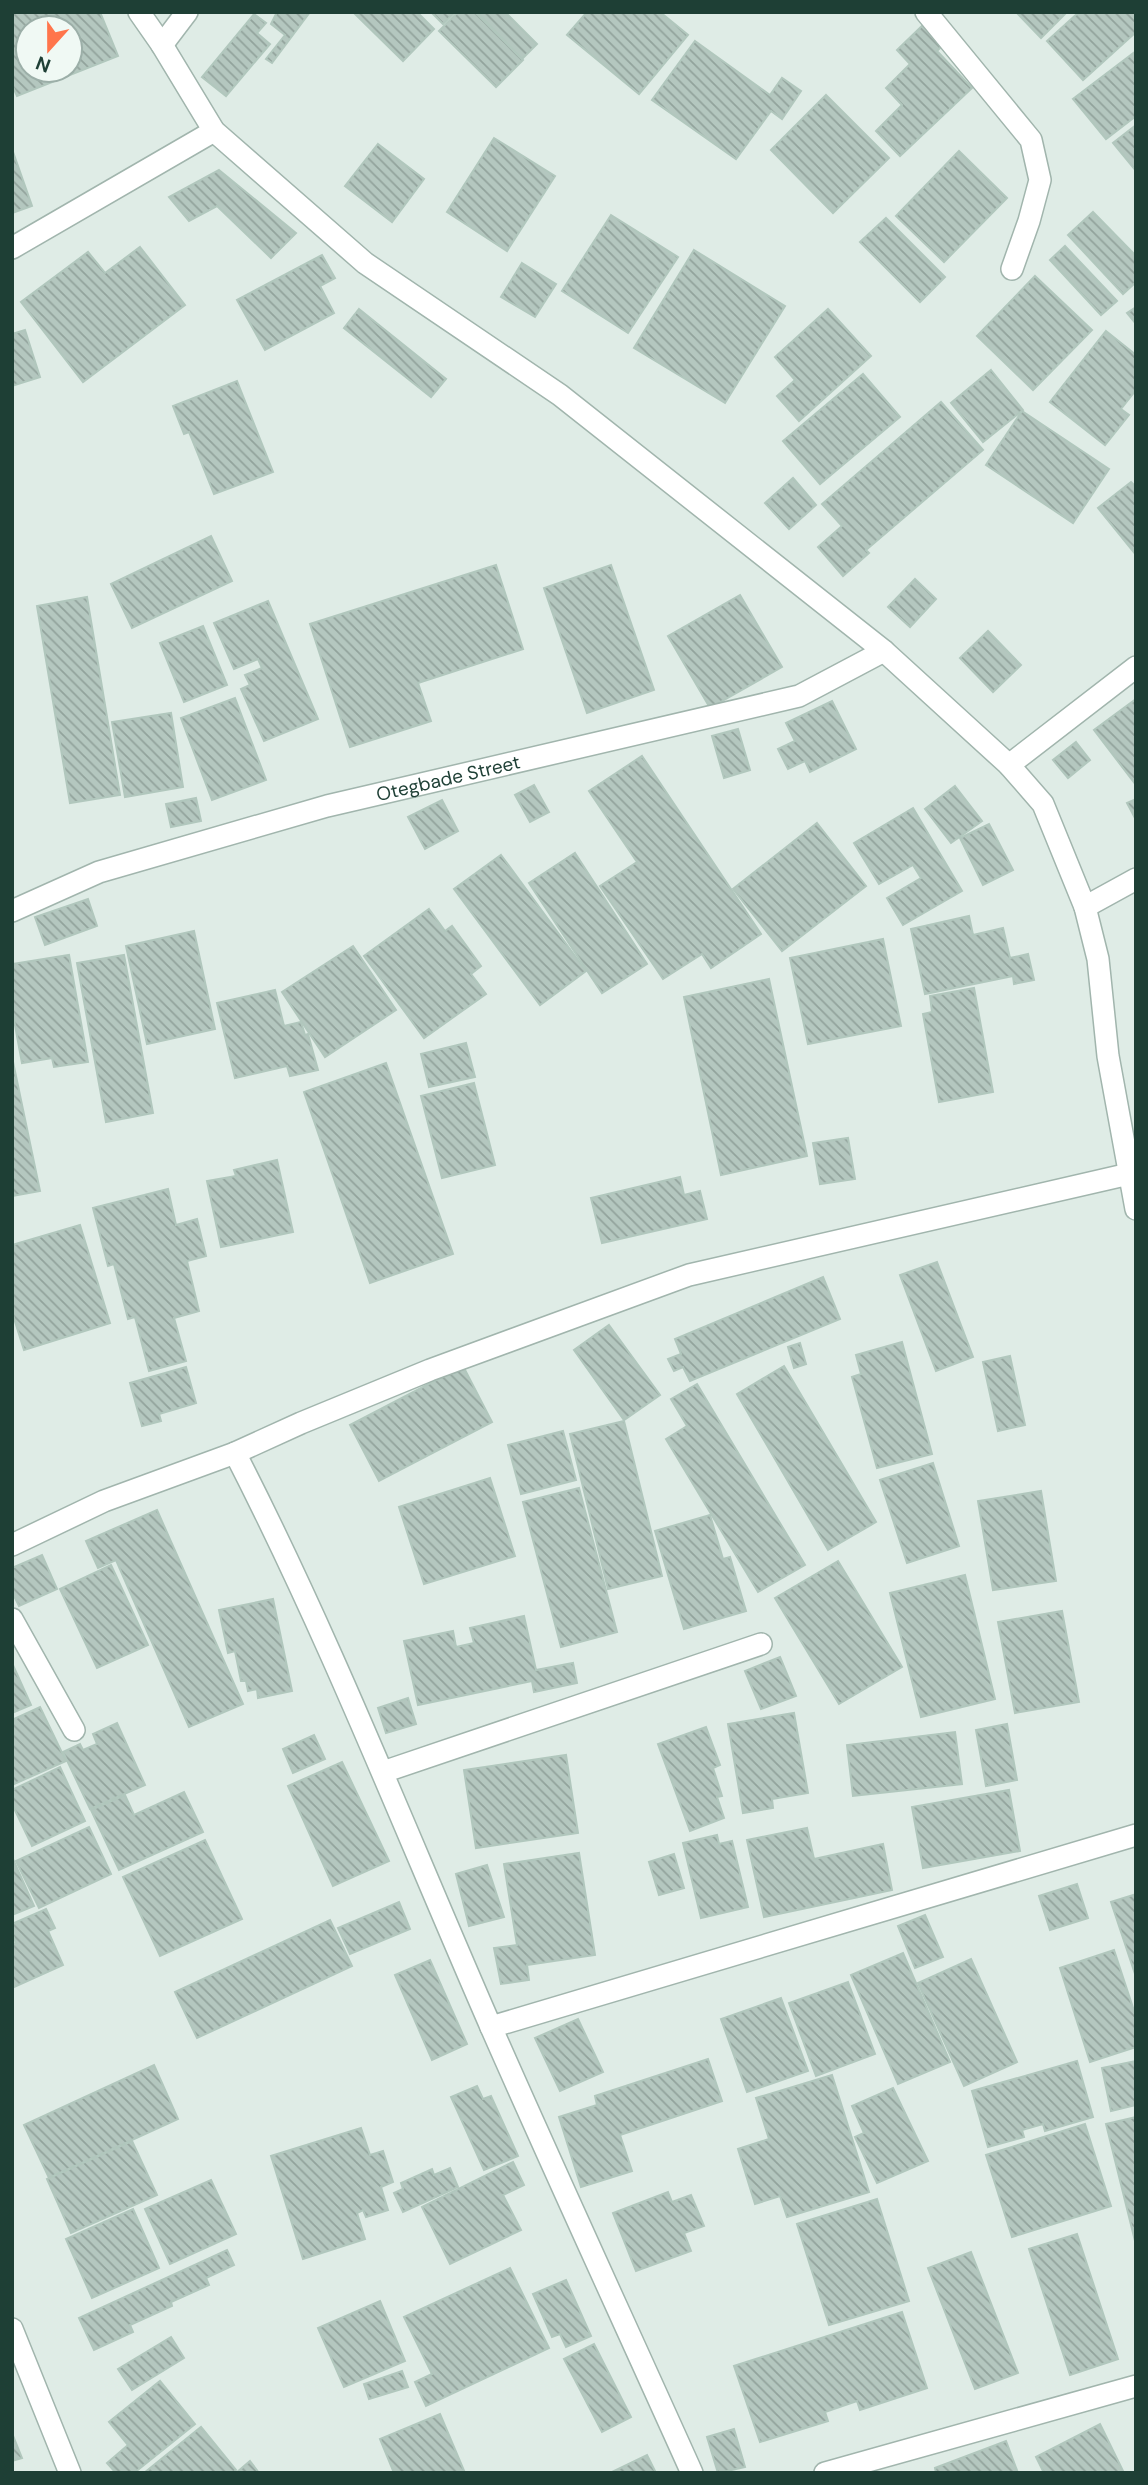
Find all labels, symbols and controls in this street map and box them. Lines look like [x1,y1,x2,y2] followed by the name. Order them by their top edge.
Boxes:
[14,14,84,84] north arrow
[32,50,54,79] text: N
[374,749,523,807] street label: Otegbade Street

